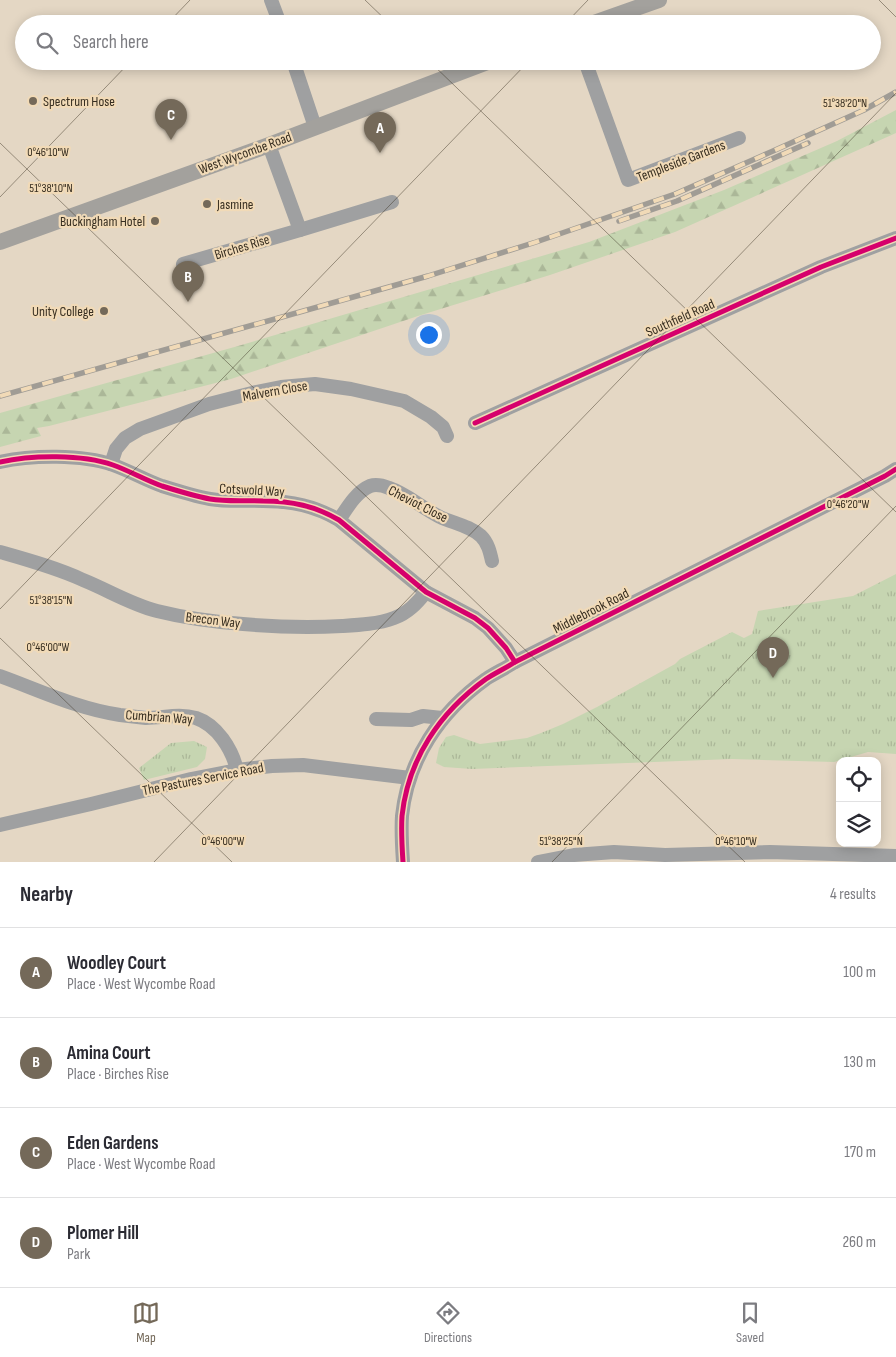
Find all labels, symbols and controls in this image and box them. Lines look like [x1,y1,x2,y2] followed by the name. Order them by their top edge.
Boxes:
[15,15,881,70] search box
[33,29,61,57] icon: search
[73,31,149,54] text: Search here
[43,93,115,110] place label: Spectrum Hose
[27,95,39,107] marker: Spectrum Hose
[823,96,867,111] text: 51°38'20"N
[155,99,187,140] pin: C
[364,112,396,153] pin: A
[196,128,294,178] street label: West Wycombe Road
[634,136,728,186] street label: Templeside Gardens
[27,145,69,160] text: 0°46'10"W
[29,181,73,196] text: 51°38'10"N
[216,196,254,213] place label: Jasmine
[201,198,213,210] marker: Jasmine
[60,213,145,230] place label: Buckingham Hotel
[149,215,161,227] marker: Buckingham Hotel
[212,231,272,263] street label: Birches Rise
[172,261,204,302] pin: B
[643,295,717,341] street label: Southfield Road
[32,303,94,320] place label: Unity College
[98,305,110,317] marker: Unity College
[416,322,442,348] your location
[241,377,309,405] street label: Malvern Close
[219,480,286,500] street label: Cotswold Way
[385,482,451,526] street label: Cheviot Close
[827,497,869,512] text: 0°46'20"W
[550,585,632,637] street label: Middlebrook Road
[30,593,72,608] text: 51°38'15"N
[185,608,242,632] street label: Brecon Way
[757,637,789,678] pin: D
[27,640,70,655] text: 0°46'00"W
[125,706,194,728] street label: Cumbrian Way
[836,757,881,847] map controls
[836,757,881,802] button: locate
[141,759,265,799] street label: The Pastures Service Road
[836,802,881,847] button: layers
[202,834,245,849] text: 0°46'00"W
[539,834,583,849] text: 51°38'25"N
[715,834,757,849] text: 0°46'10"W
[20,882,73,907] text: Nearby
[830,885,876,904] text: 4 results
[67,952,166,975] text: Woodley Court
[32,963,40,982] text: A
[843,963,876,982] text: 100 m
[67,975,216,994] text: Place · West Wycombe Road
[67,1042,151,1065] text: Amina Court
[32,1053,40,1072] text: B
[844,1053,876,1072] text: 130 m
[67,1065,169,1084] text: Place · Birches Rise
[67,1132,158,1155] text: Eden Gardens
[32,1143,40,1162] text: C
[844,1143,876,1162] text: 170 m
[67,1155,216,1174] text: Place · West Wycombe Road
[67,1222,139,1245] text: Plomer Hill
[32,1233,40,1252] text: D
[842,1233,876,1252] text: 260 m
[67,1245,90,1264] text: Park
[132,1299,160,1346] tab: Map
[424,1299,472,1346] tab: Directions
[736,1299,764,1346] tab: Saved

